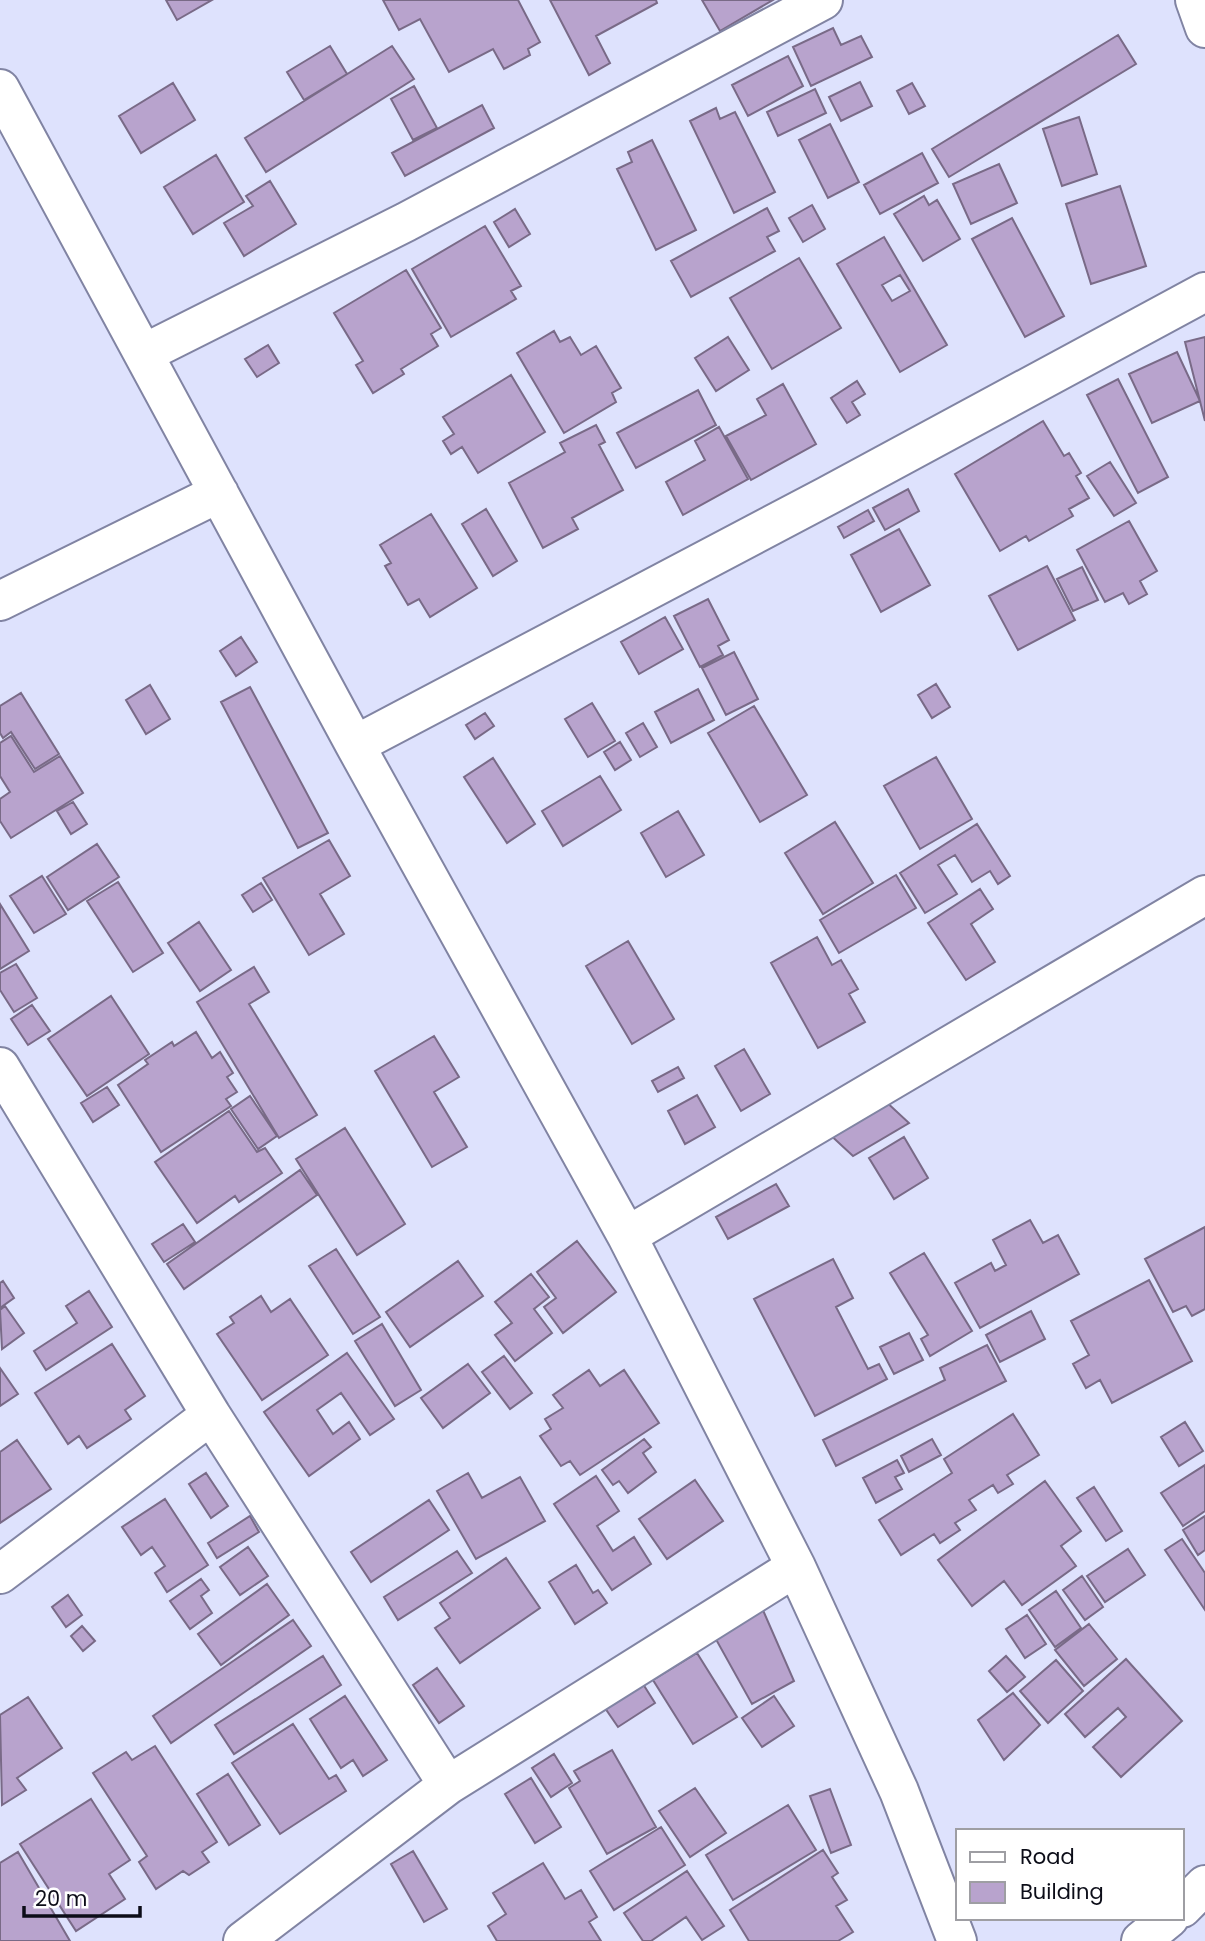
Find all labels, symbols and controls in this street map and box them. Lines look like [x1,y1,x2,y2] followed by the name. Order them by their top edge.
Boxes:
[956,1829,1184,1920] legend
[1020,1842,1075,1871] text: Road
[24,1874,140,1918] scale bar
[1020,1877,1104,1906] text: Building
[35,1884,88,1913] text: 20 m

